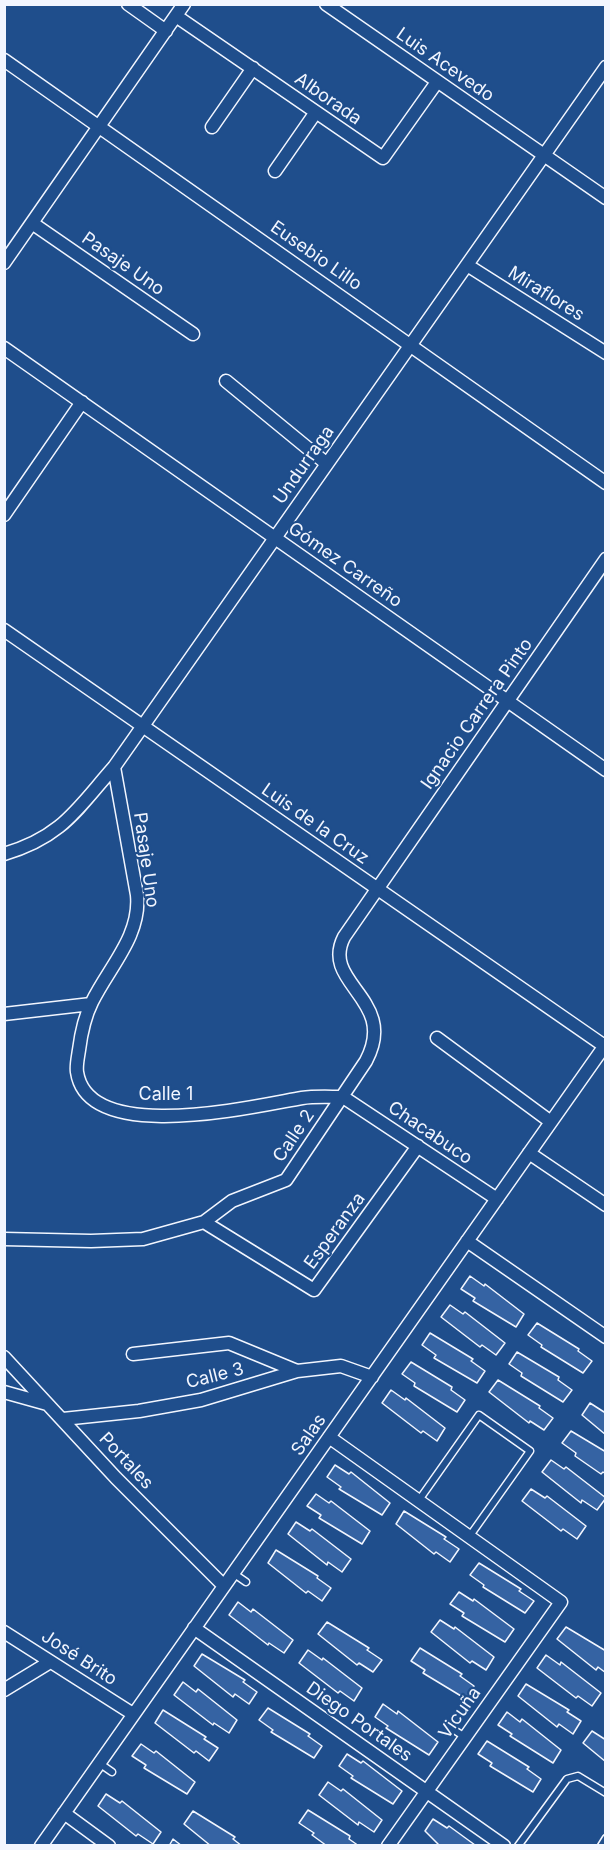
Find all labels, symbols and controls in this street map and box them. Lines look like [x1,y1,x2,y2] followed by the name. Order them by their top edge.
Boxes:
[392,23,498,107] street label: Luis Acevedo
[290,68,366,130] street label: Alborada
[266,217,366,295] street label: Eusebio Lillo
[78,228,168,300] street label: Pasaje Uno
[504,262,588,326] street label: Miraflores
[269,422,339,508] street label: Undurraga
[284,518,406,612] street label: Gómez Carreño
[417,634,537,794] street label: Ignacio Carrera Pinto
[257,779,373,869] street label: Luis de la Cruz
[129,811,163,909] street label: Pasaje Uno
[139,1084,193,1106] street label: Calle 1
[384,1097,476,1169] street label: Chacabuco
[269,1106,319,1166] street label: Calle 2
[300,1188,370,1274] street label: Esperanza
[184,1358,246,1394] street label: Calle 3
[287,1410,331,1460] street label: Salas
[94,1428,158,1494] street label: Portales
[37,1626,121,1690] street label: José Brito
[302,1677,416,1767] street label: Diego Portales
[434,1683,486,1743] street label: Vicuña

